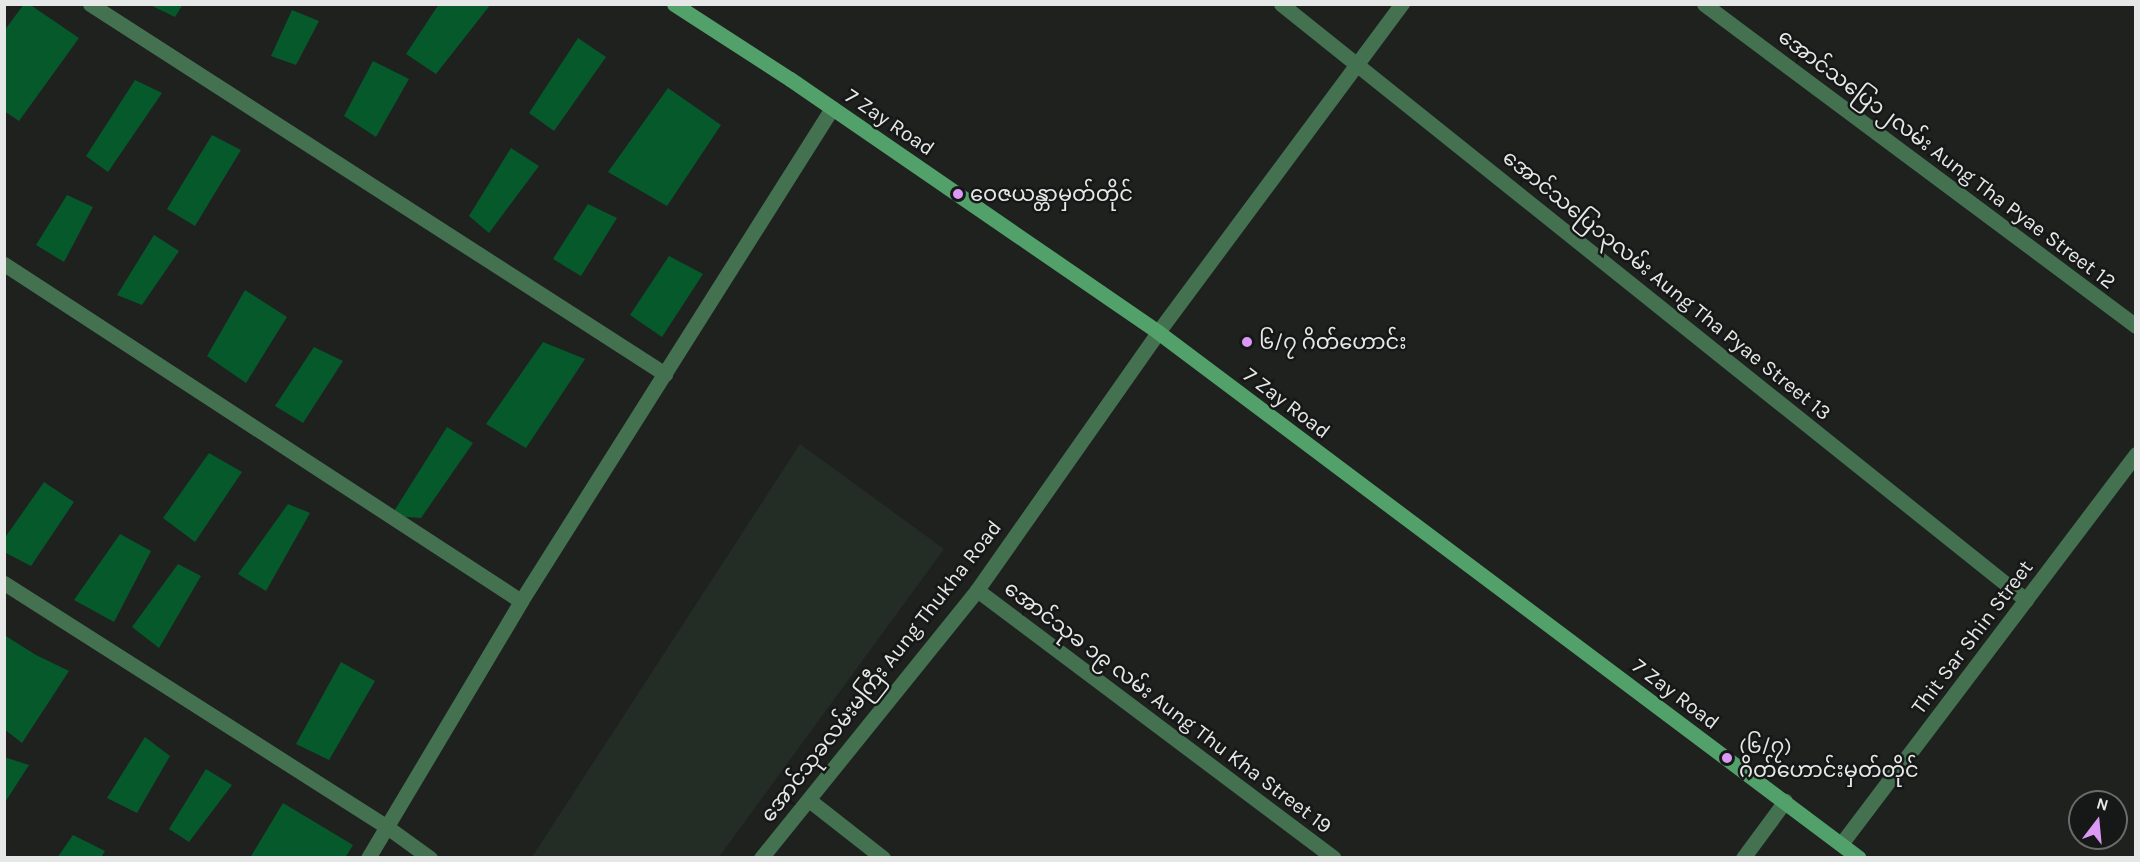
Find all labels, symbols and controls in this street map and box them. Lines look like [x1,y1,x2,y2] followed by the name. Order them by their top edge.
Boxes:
[1773,24,2121,294] street label: အောင်သပြေ၁၂လမ်း Aung Tha Pyae Street 12
[841,83,939,161] street label: 7 Zay Road
[1498,145,1836,425] street label: အောင်သပြေ၁၃လမ်း Aung Tha Pyae Street 13
[970,181,1133,207] place label: ဝေဇယန္တာမှတ်တိုင်
[951,187,965,201] marker: ဝေဇယန္တာမှတ်တိုင်
[1259,329,1406,355] place label: ၆/၇ ဂိတ်ဟောင်း
[1240,335,1254,349] marker: ၆/၇ ဂိတ်ဟောင်း
[1239,362,1335,444] street label: 7 Zay Road
[755,515,1007,827] street label: အောင်သုခလမ်းမကြီး Aung Thukha Road
[1906,555,2038,719] street label: Thit Sar Shin Street
[999,575,1337,839] street label: အောင်သုခ ၁၉ လမ်း Aung Thu Kha Street 19
[1628,653,1724,735] street label: 7 Zay Road
[1739,733,1919,783] place label: (၆/၇) ဂိတ်ဟောင်းမှတ်တိုင်
[1720,751,1734,765] marker: (၆/၇) ဂိတ်ဟောင်းမှတ်တိုင်
[2068,790,2128,850] north arrow
[2094,793,2111,815] text: N

